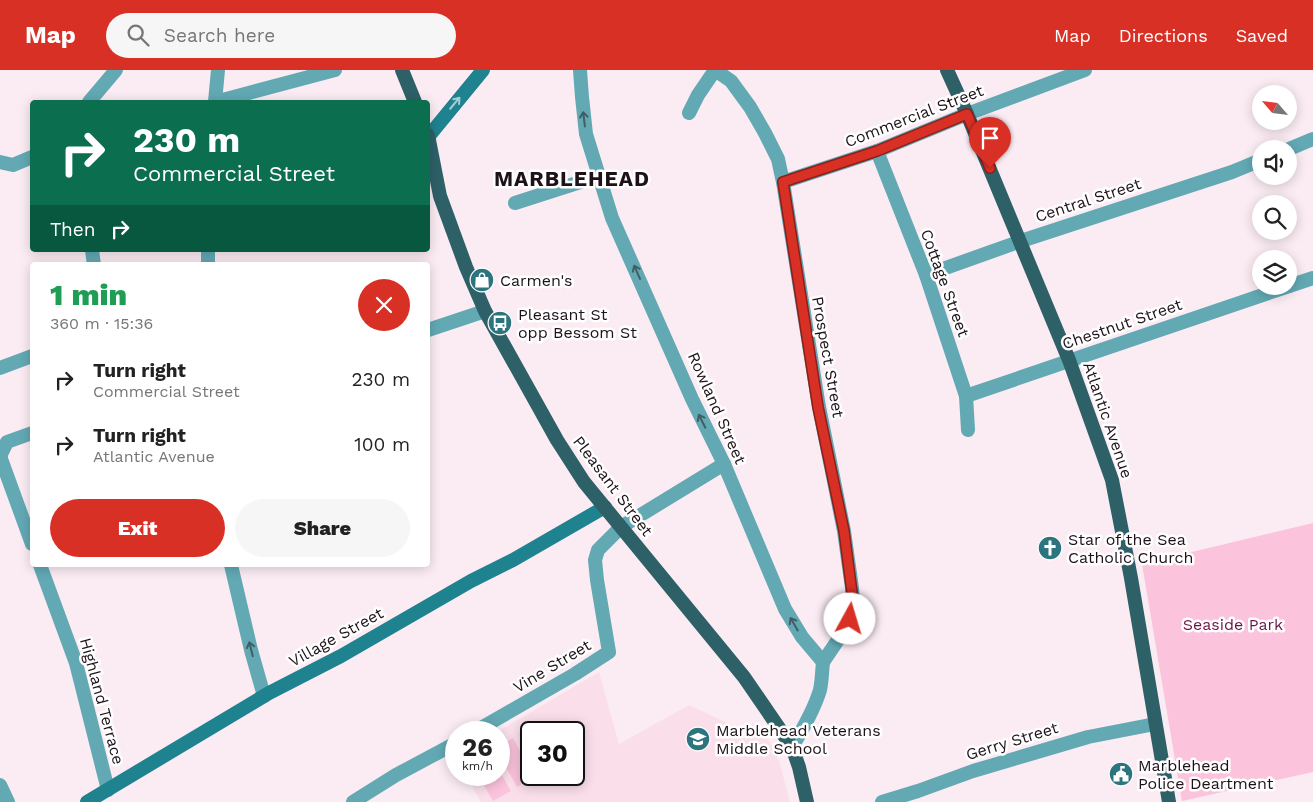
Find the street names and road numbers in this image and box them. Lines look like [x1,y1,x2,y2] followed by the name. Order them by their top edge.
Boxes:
[842,81,986,151] street label: Commercial Street
[1033,174,1144,226] street label: Central Street
[917,227,973,340] street label: Cottage Street
[808,295,848,419] street label: Prospect Street
[1060,295,1185,353] street label: Chestnut Street
[684,349,750,467] street label: Rowland Street
[1079,359,1137,481] street label: Atlantic Avenue
[569,432,657,540] street label: Pleasant Street
[286,603,387,671] street label: Village Street
[76,635,128,767] street label: Highland Terrace
[510,635,595,697] street label: Vine Street
[964,718,1061,764] street label: Gerry Street

